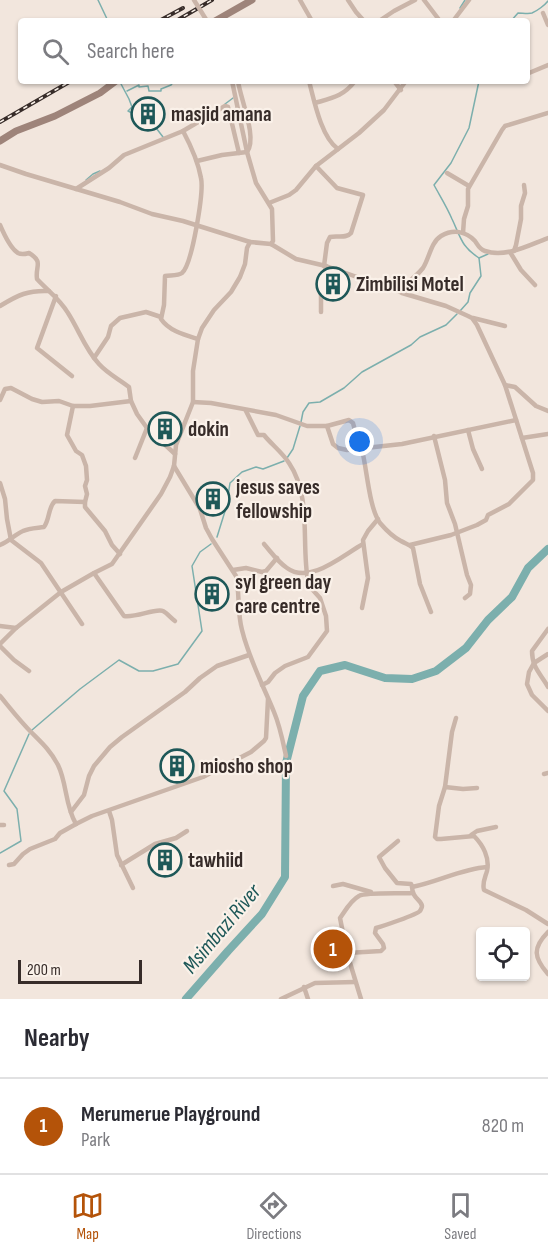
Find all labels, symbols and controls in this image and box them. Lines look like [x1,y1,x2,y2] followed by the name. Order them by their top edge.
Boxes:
[18,18,530,84] search box
[39,35,72,68] icon: search
[87,38,174,65] text: Search here
[130,96,166,132] building icon: masjid amana
[171,102,272,127] place label: masjid amana
[315,266,351,302] building icon: Zimbilisi Motel
[356,272,464,297] place label: Zimbilisi Motel
[147,411,183,447] building icon: dokin
[188,417,229,442] place label: dokin
[345,427,374,456] your location
[235,475,320,524] place label: jesus saves fellowship
[195,481,231,517] building icon: jesus saves fellowship
[235,570,332,619] place label: syl green day care centre
[194,576,230,612] building icon: syl green day care centre
[159,748,195,784] building icon: miosho shop
[200,754,293,779] place label: miosho shop
[147,842,183,878] building icon: tawhiid
[188,848,243,873] place label: tawhiid
[177,878,268,979] water label: Msimbazi River
[314,926,352,972] pin: 1
[476,927,530,981] map controls
[476,927,530,981] button: locate
[18,957,142,984] scale bar
[27,961,61,980] text: 200 m
[24,1023,90,1054] text: Nearby
[81,1101,260,1128] text: Merumerue Playground
[40,1114,47,1138] text: 1
[482,1114,524,1138] text: 820 m
[81,1128,110,1152] text: Park
[71,1189,104,1244] tab: Map
[246,1189,302,1244] tab: Directions
[444,1189,477,1244] tab: Saved

